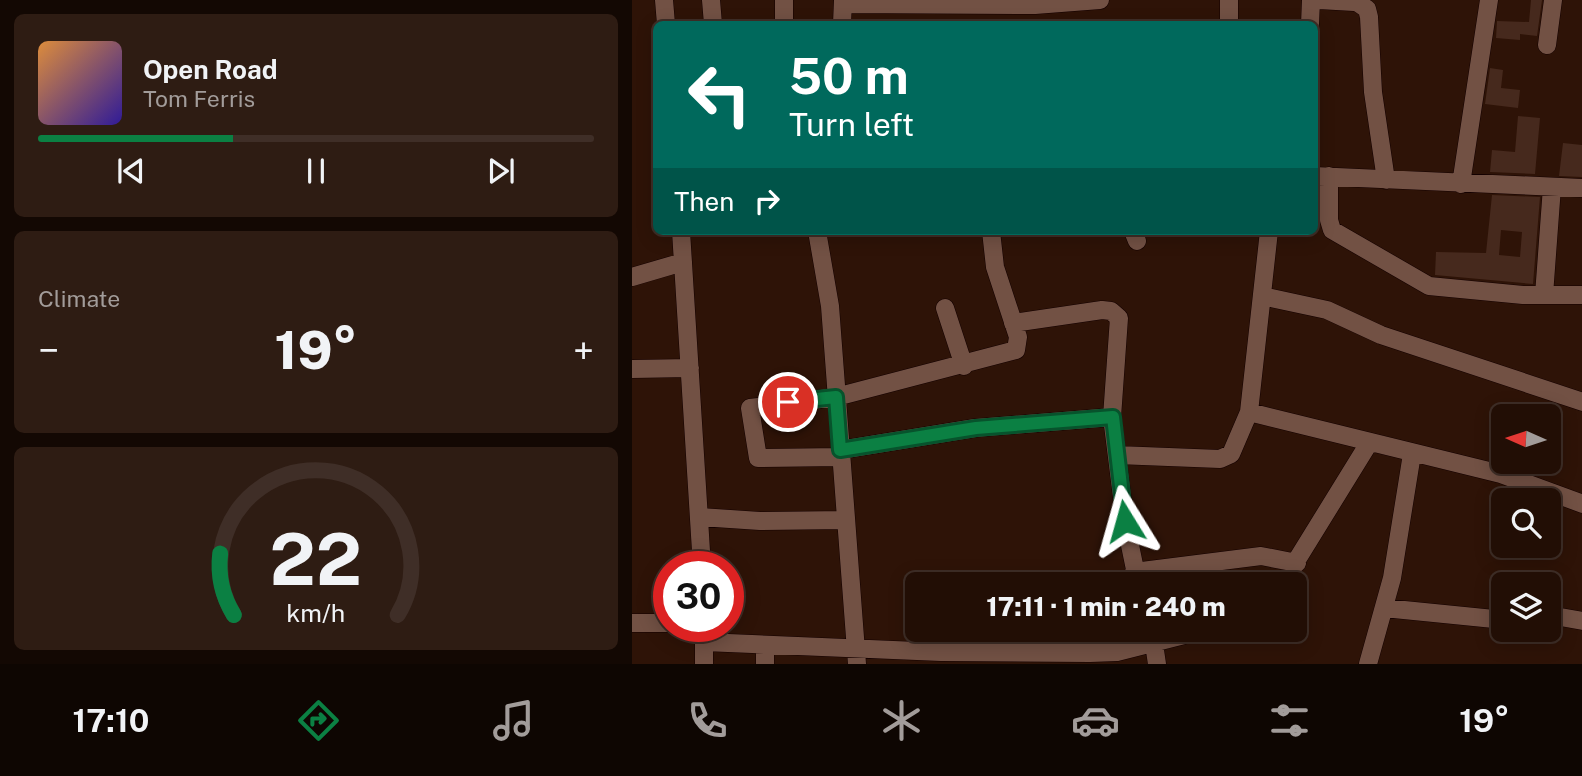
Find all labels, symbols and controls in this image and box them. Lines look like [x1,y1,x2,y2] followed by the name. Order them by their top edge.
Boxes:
[789,47,909,105] text: 50 m
[674,49,765,140] icon: left
[143,54,278,85] text: Open Road
[143,85,255,112] text: Tom Ferris
[789,106,914,143] text: Turn left
[112,152,150,190] icon: previous
[297,152,335,190] icon: pause
[482,152,520,190] icon: next
[748,182,786,220] icon: right
[674,186,734,217] text: Then
[38,285,120,312] text: Climate
[275,320,357,381] text: 19°
[38,328,59,373] text: −
[573,328,594,373] text: +
[758,372,818,432] pin
[769,383,807,421] icon: arrive
[1491,404,1561,474] north arrow
[1491,404,1561,642] map controls
[1088,484,1162,558] position arrow
[1491,488,1561,558] button: search
[270,516,362,601] text: 22
[653,551,744,642] speed limit sign: 30
[1491,572,1561,642] button: layers
[986,591,1226,622] text: 17:11 · 1 min · 240 m
[287,597,345,627] text: km/h
[294,696,343,745] icon: directions
[489,696,538,745] icon: music
[683,696,732,745] icon: phone
[877,696,926,745] icon: climate
[1071,696,1120,745] icon: car
[1265,696,1314,745] icon: filters
[73,702,149,739] text: 17:10
[1459,702,1509,739] text: 19°

